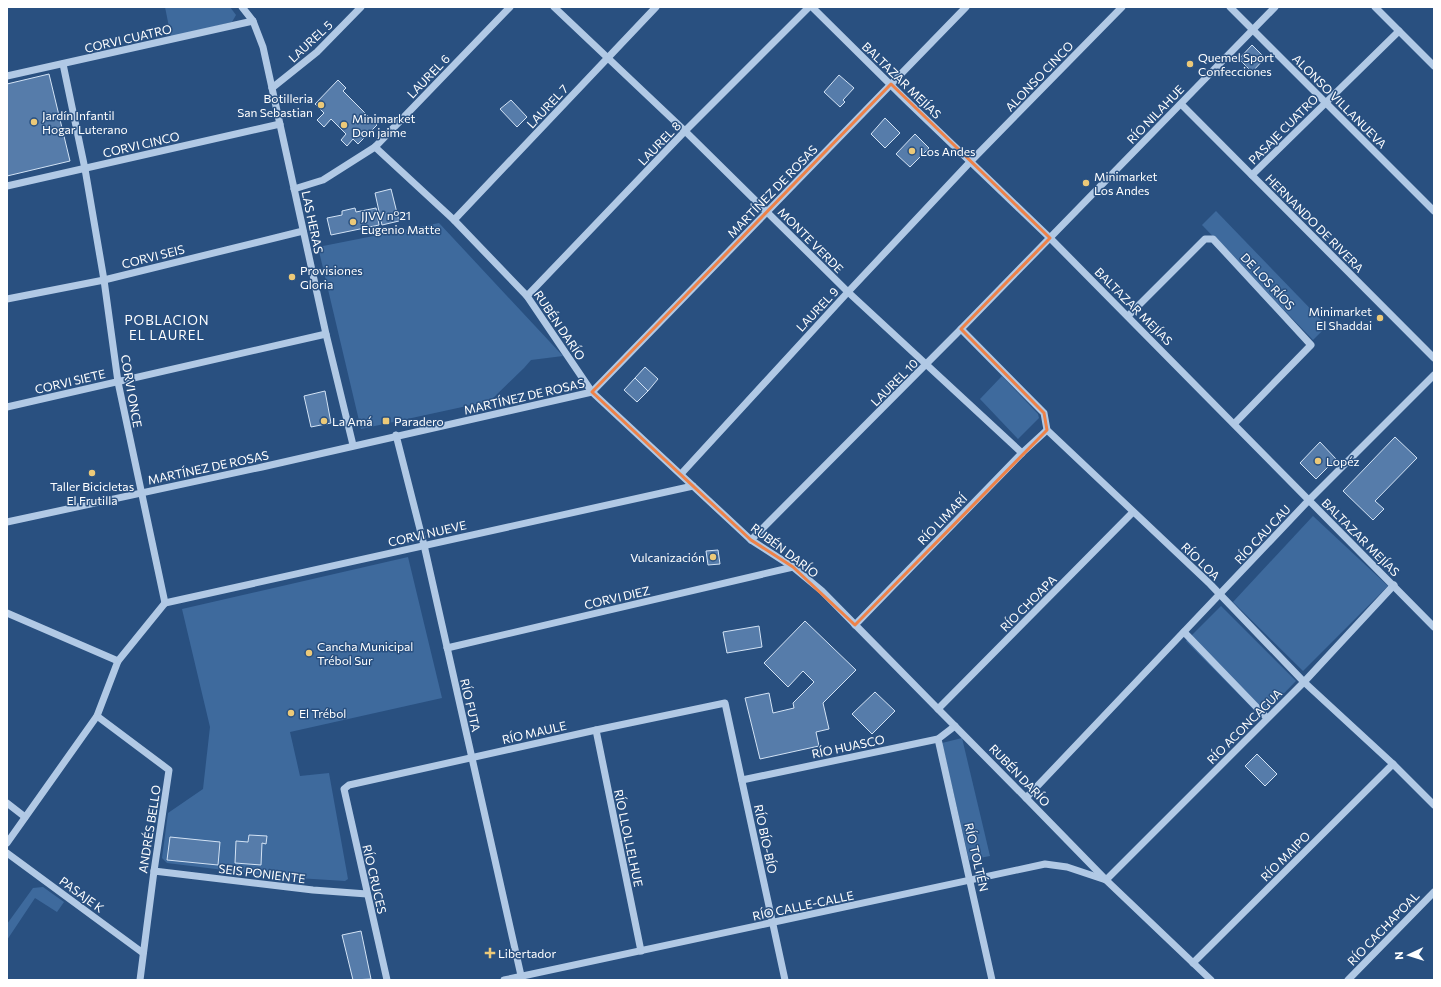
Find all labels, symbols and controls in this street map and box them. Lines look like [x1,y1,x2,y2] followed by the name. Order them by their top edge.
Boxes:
[285,17,335,65] street label: LAUREL 5
[83,21,173,55] street label: CORVI CUATRO
[1002,38,1076,114] street label: ALONSO CINCO
[859,39,944,122] street label: BALTAZAR MEJÍAS
[1198,50,1274,78] place label: Quemel Sport Confecciones
[404,51,452,101] street label: LAUREL 6
[1290,51,1390,151] street label: ALONSO VILLANUEVA
[1185,59,1195,69] marker: Quemel Sport Confecciones
[523,81,571,131] street label: LAUREL 7
[1124,82,1186,146] street label: RÍO NILAHUE
[237,91,313,119] place label: Botilleria San Sebastian
[1245,91,1322,167] street label: PASAJE CUATRO
[316,100,326,110] marker: Botilleria San Sebastian
[42,108,128,136] place label: Jardín Infantil Hogar Luterano
[352,111,416,139] place label: Minimarket Don jaime
[29,117,39,127] marker: Jardín Infantil Hogar Luterano
[635,118,683,168] street label: LAUREL 8
[339,120,349,130] marker: Minimarket Don jaime
[101,128,181,160] street label: CORVI CINCO
[724,142,820,240] street label: MARTÍNEZ DE ROSAS
[920,144,976,158] place label: Los Andes
[907,146,917,156] marker: Los Andes
[1094,169,1158,197] place label: Minimarket Los Andes
[1263,171,1367,275] street label: HERNANDO DE RIVERA
[1081,178,1091,188] marker: Minimarket Los Andes
[300,189,326,255] street label: LAS HERAS
[775,204,847,276] street label: MONTE VERDE
[361,208,441,236] place label: JJVV n°21 Eugenio Matte
[348,217,358,227] marker: JJVV n°21 Eugenio Matte
[120,241,186,271] street label: CORVI SEIS
[1238,250,1298,312] street label: DE LOS RÍOS
[300,263,363,291] place label: Provisiones Gloria
[1092,264,1176,348] street label: BALTAZAR MEJÍAS
[287,272,297,282] marker: Provisiones Gloria
[793,284,841,334] street label: LAUREL 9
[532,288,588,363] street label: RUBÉN DARÍO
[1309,304,1372,332] place label: Minimarket El Shaddai
[124,312,210,343] district label: POBLACION EL LAUREL
[1375,313,1385,323] marker: Minimarket El Shaddai
[119,353,145,429] street label: CORVI ONCE
[868,355,921,408] street label: LAUREL 10
[33,366,107,396] street label: CORVI SIETE
[462,375,586,417] street label: MARTÍNEZ DE ROSAS
[332,414,372,428] place label: La Amá
[394,414,444,428] place label: Paradero
[319,416,329,426] marker: La Amá
[381,416,391,426] marker: Paradero
[146,447,270,487] street label: MARTÍNEZ DE ROSAS
[1326,454,1359,468] place label: Lopéz
[1313,456,1323,466] marker: Lopéz
[87,468,97,478] marker: Taller Bicicletas El Frutilla
[50,479,134,507] place label: Taller Bicicletas El Frutilla
[914,490,970,547] street label: RÍO LIMARÍ
[1319,495,1403,579] street label: BALTAZAR MEJÍAS
[1231,502,1293,566] street label: RÍO CAU CAU
[386,517,468,549] street label: CORVI NUEVE
[749,520,822,580] street label: RUBÉN DARÍO
[1179,539,1223,583] street label: RÍO LOA
[630,550,705,564] place label: Vulcanización
[708,552,718,562] marker: Vulcanización
[997,572,1059,634] street label: RÍO CHOAPA
[583,583,651,611] street label: CORVI DIEZ
[317,639,413,667] place label: Cancha Municipal Trébol Sur
[304,648,314,658] marker: Cancha Municipal Trébol Sur
[458,677,484,733] street label: RÍO FUTA
[1204,686,1284,766] street label: RÍO ACONCAGUA
[299,706,346,720] place label: El Trébol
[286,708,296,718] marker: El Trébol
[500,718,568,746] street label: RÍO MAULE
[810,731,886,761] street label: RÍO HUASCO
[987,741,1053,809] street label: RUBÉN DARÍO
[135,784,163,874] street label: ANDRÉS BELLO
[612,788,646,888] street label: RÍO LLOLLELHUE
[752,803,780,875] street label: RÍO BÍO-BÍO
[962,821,992,893] street label: RÍO TOLTÉN
[1257,828,1313,884] street label: RÍO MAIPO
[360,843,390,915] street label: RÍO CRUCES
[218,861,306,885] street label: SEIS PONIENTE
[56,873,107,916] street label: PASAJE K
[751,887,855,923] street label: RÍO CALLE-CALLE
[1344,888,1422,968] street label: RÍO CACHAPOAL
[1389,935,1429,975] north arrow
[498,946,556,960] place label: Libertador
[485,948,495,958] marker: Libertador
[1392,951,1405,960] text: N

